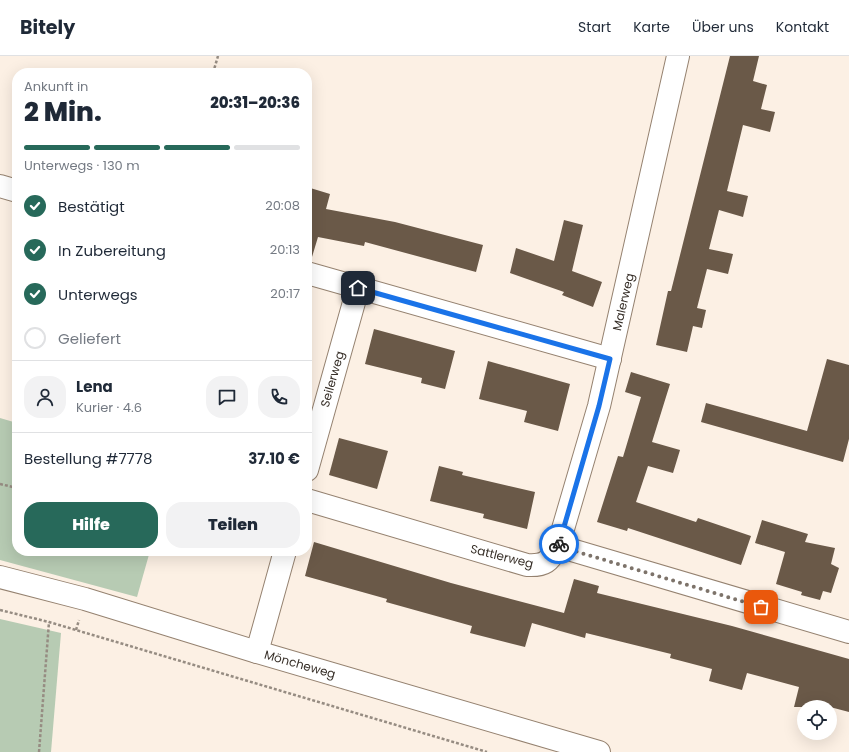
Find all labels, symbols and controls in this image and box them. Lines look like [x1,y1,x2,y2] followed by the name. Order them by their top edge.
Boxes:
[20,14,75,41] text: Bitely
[578,17,611,37] text: Start
[633,17,670,37] text: Karte
[692,17,754,37] text: Über uns
[776,17,829,37] text: Kontakt
[24,77,88,96] text: Ankunft in
[210,92,300,113] text: 20:31–20:36
[24,94,102,130] text: 2 Min.
[24,156,140,175] text: Unterwegs · 130 m
[24,195,46,217] icon: check
[58,196,125,217] text: Bestätigt
[265,196,300,215] text: 20:08
[24,239,46,261] icon: check
[58,240,166,261] text: In Zubereitung
[270,240,300,259] text: 20:13
[341,271,375,305] pin
[608,271,638,333] street label: Malerweg
[347,277,369,299] icon: home
[24,283,46,305] icon: check
[58,284,138,305] text: Unterwegs
[270,284,300,303] text: 20:17
[58,328,121,349] text: Geliefert
[316,349,348,409] street label: Seilerweg
[24,376,66,418] button: person
[76,376,113,397] text: Lena
[206,376,248,418] button: chat
[258,376,300,418] button: phone
[76,398,142,417] text: Kurier · 4.6
[24,448,152,469] text: Bestellung #7778
[248,448,300,469] text: 37.10 €
[24,502,158,548] button: Hilfe
[166,502,300,548] button: Teilen
[539,524,579,564] courier
[548,533,570,555] icon: bike
[469,540,535,572] street label: Sattlerweg
[744,590,778,624] pin
[750,596,772,618] icon: bag
[262,646,338,682] street label: Möncheweg
[797,700,837,740] map controls
[797,700,837,740] button: locate

